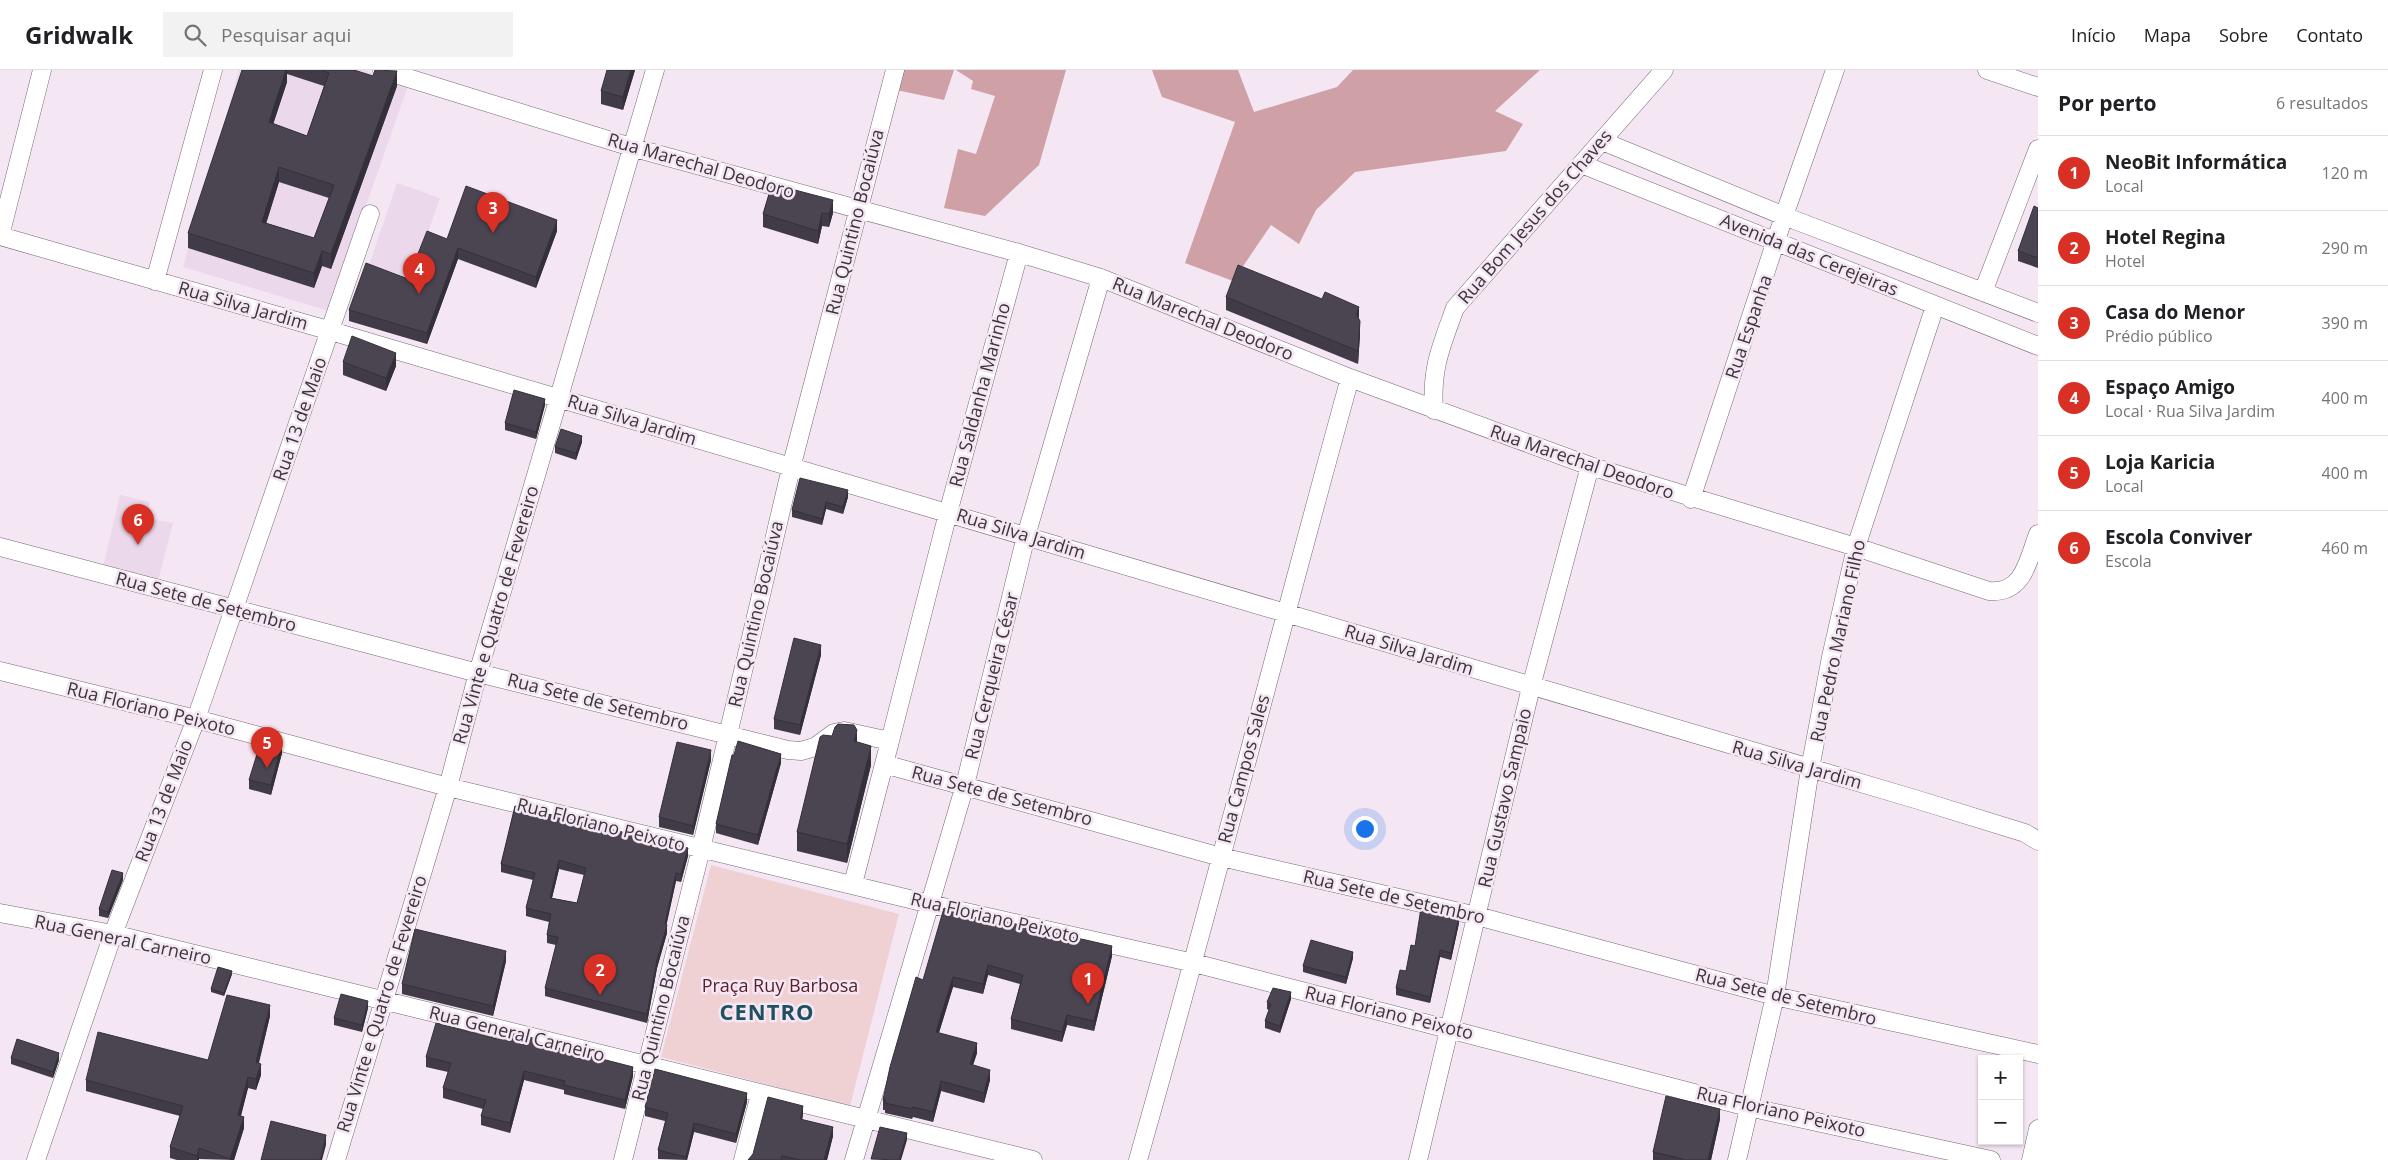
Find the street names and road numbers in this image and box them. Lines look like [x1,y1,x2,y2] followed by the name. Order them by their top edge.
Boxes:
[1452,124,1617,309] street label: Rua Bom Jesus dos Chaves
[819,126,889,317] street label: Rua Quintino Bocaiúva
[605,127,798,203] street label: Rua Marechal Deodoro
[1717,207,1902,301] street label: Avenida das Cerejeiras
[1109,271,1298,365] street label: Rua Marechal Deodoro
[1719,271,1777,382] street label: Rua Espanha
[176,275,311,335] street label: Rua Silva Jardim
[943,300,1015,490] street label: Rua Saldanha Marinho
[267,354,331,484] street label: Rua 13 de Maio
[565,388,700,450] street label: Rua Silva Jardim
[1487,418,1678,504] street label: Rua Marechal Deodoro
[447,483,544,747] street label: Rua Vinte e Quatro de Fevereiro
[954,502,1089,564] street label: Rua Silva Jardim
[722,518,788,709] street label: Rua Quintino Bocaiúva
[1804,537,1870,744] street label: Rua Pedro Mariano Filho
[113,565,299,637] street label: Rua Sete de Setembro
[959,589,1024,762] street label: Rua Cerqueira César
[1342,618,1477,680] street label: Rua Silva Jardim
[505,667,691,735] street label: Rua Sete de Setembro
[64,675,238,741] street label: Rua Floriano Peixoto
[1212,692,1274,846] street label: Rua Campos Sales
[1472,706,1536,890] street label: Rua Gustavo Sampaio
[1730,734,1865,794] street label: Rua Silva Jardim
[129,736,197,865] street label: Rua 13 de Maio
[909,759,1095,831] street label: Rua Sete de Setembro
[514,791,688,857] street label: Rua Floriano Peixoto
[1301,863,1488,929] street label: Rua Sete de Setembro
[330,872,432,1135] street label: Rua Vinte e Quatro de Fevereiro
[908,886,1082,948] street label: Rua Floriano Peixoto
[33,909,214,970] street label: Rua General Carneiro
[625,912,695,1103] street label: Rua Quintino Bocaiúva
[1693,962,1879,1030] street label: Rua Sete de Setembro
[1302,979,1476,1045] street label: Rua Floriano Peixoto
[427,1000,608,1066] street label: Rua General Carneiro
[1694,1080,1868,1142] street label: Rua Floriano Peixoto

